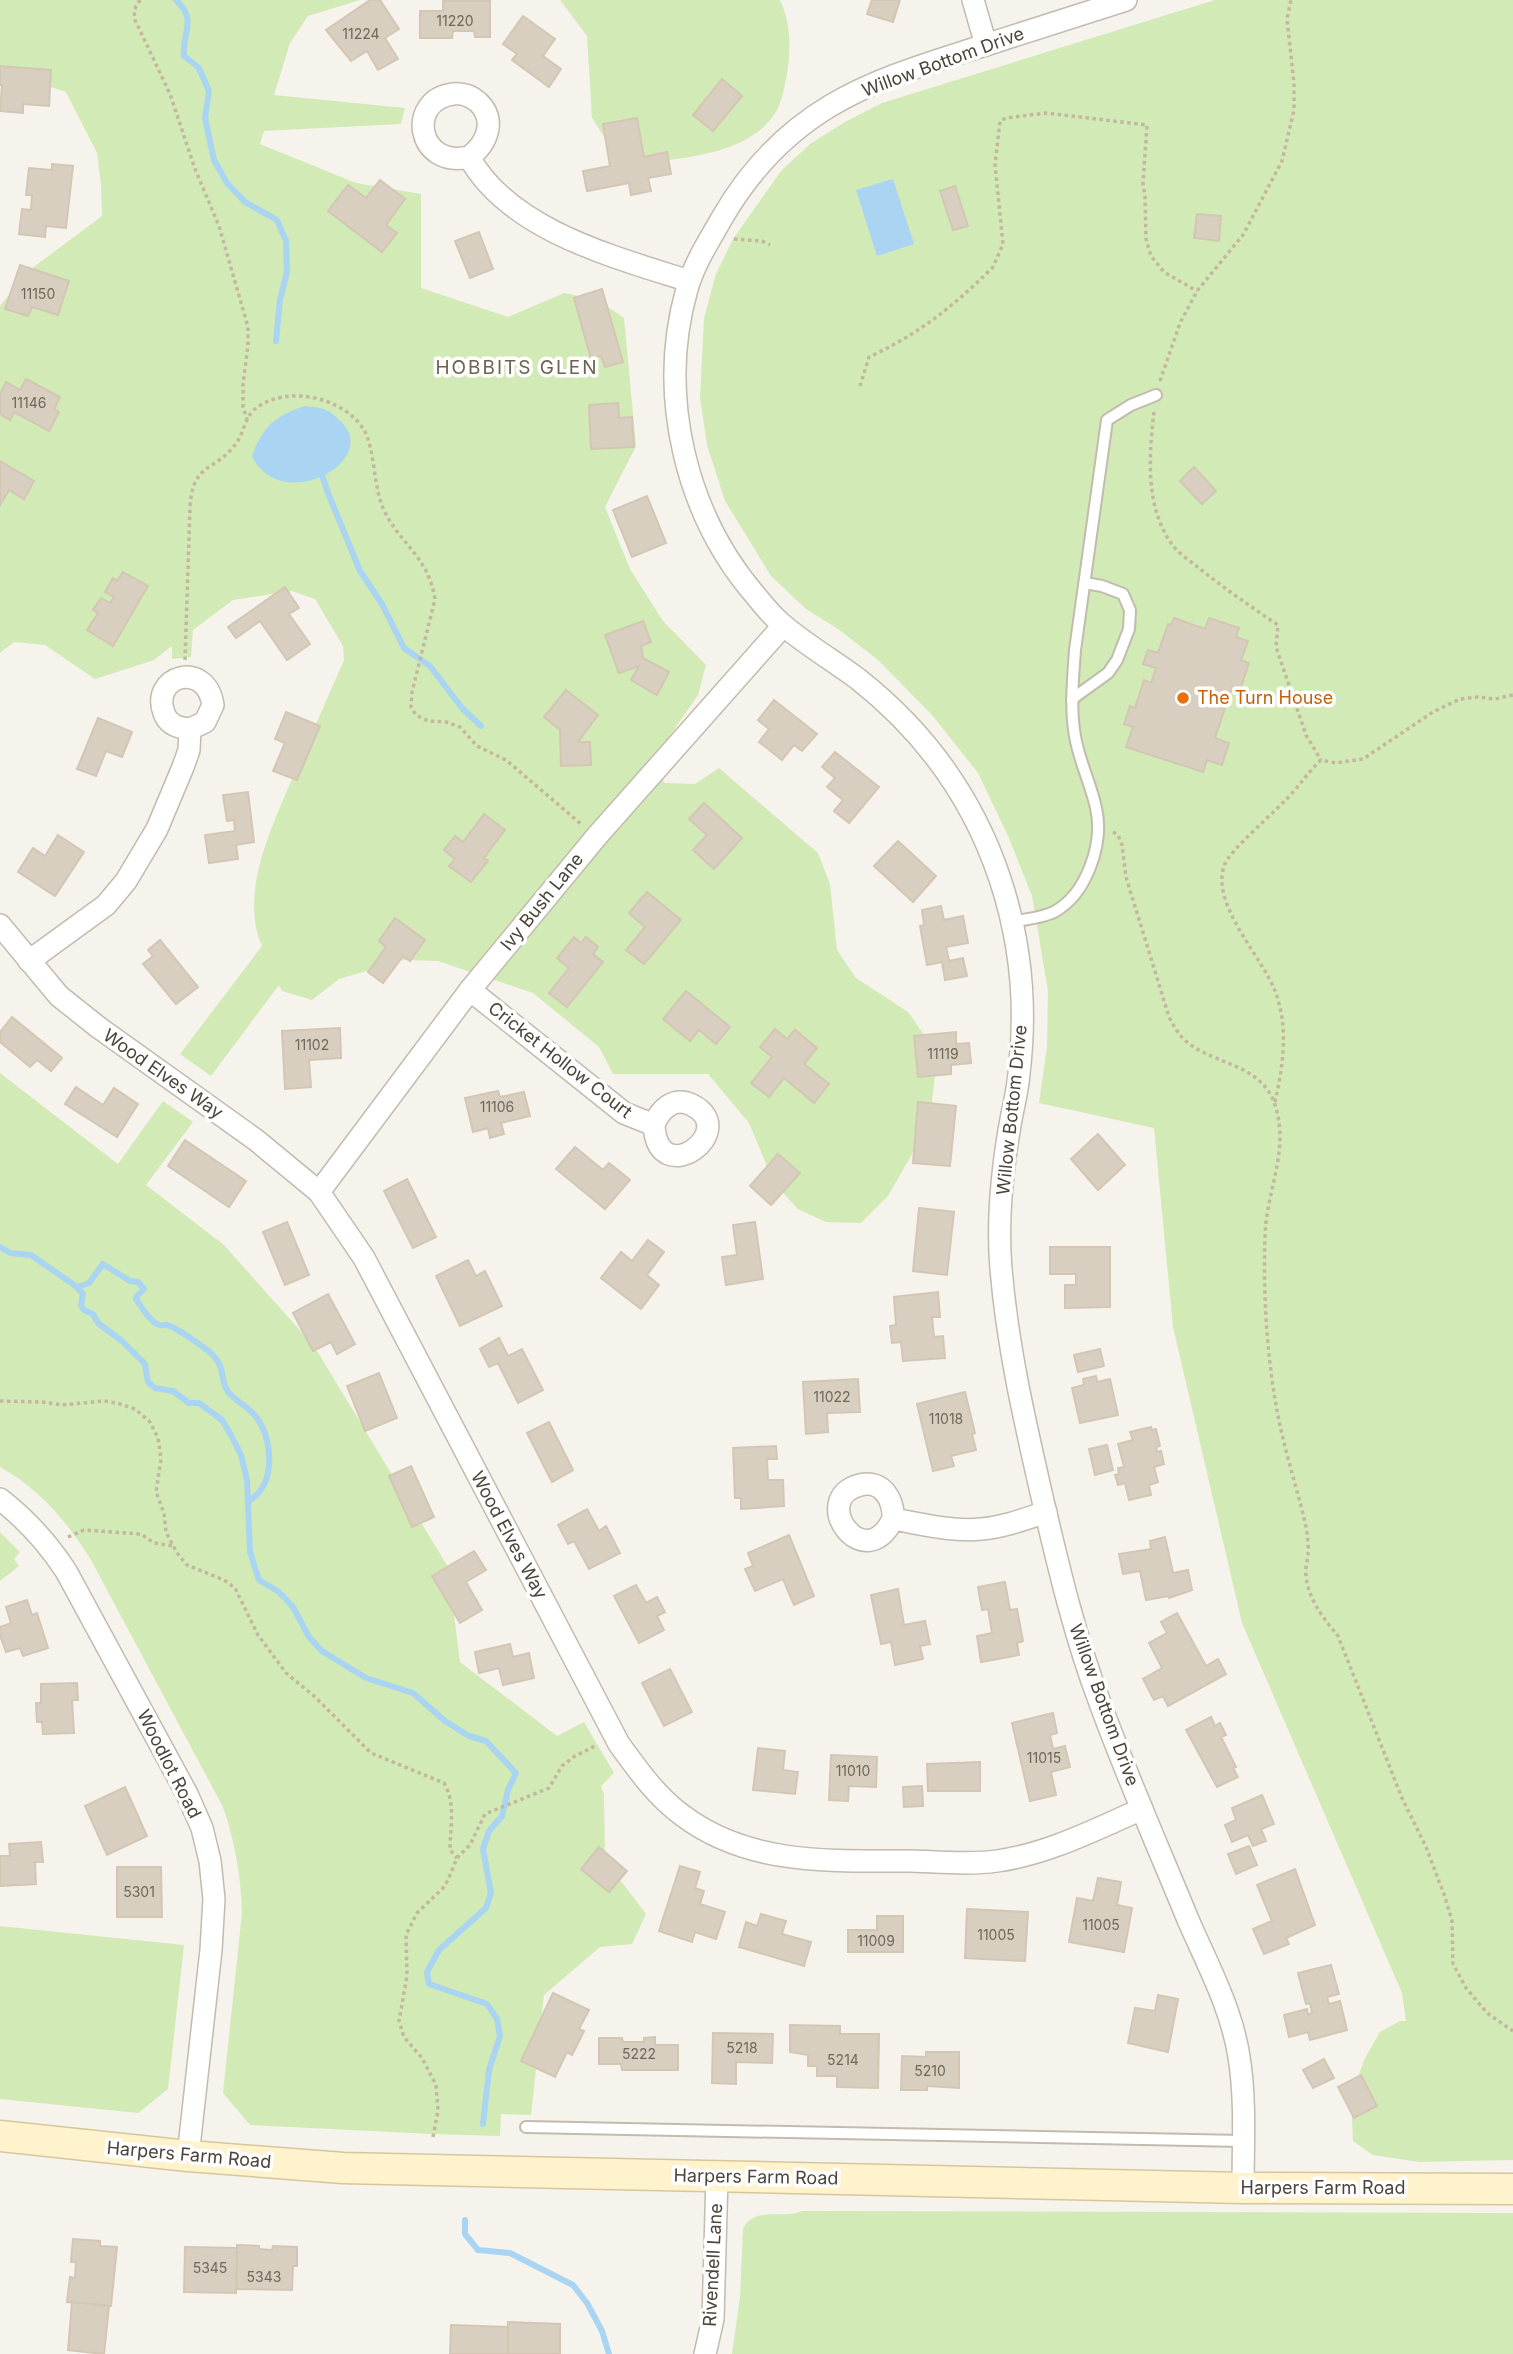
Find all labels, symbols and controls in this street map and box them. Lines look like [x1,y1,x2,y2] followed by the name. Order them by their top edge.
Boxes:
[436,12,474,29] house number: 11220
[859,22,1027,101] street label: Willow Bottom Drive
[342,25,380,42] house number: 11224
[21,285,55,302] house number: 11150
[435,356,599,379] district label: HOBBITS GLEN
[12,394,46,411] house number: 11146
[1197,687,1333,708] place label: The Turn House
[1175,690,1191,706] marker: The Turn House
[496,849,587,955] street label: Ivy Bush Lane
[484,997,636,1122] street label: Cricket Hollow Court
[99,1024,227,1123] street label: Wood Elves Way
[992,1024,1031,1196] street label: Willow Bottom Drive
[295,1036,329,1053] house number: 11102
[927,1045,959,1062] house number: 11119
[480,1098,514,1115] house number: 11106
[813,1388,851,1405] house number: 11022
[929,1410,963,1427] house number: 11018
[467,1467,552,1602] street label: Wood Elves Way
[1065,1621,1144,1789] street label: Willow Bottom Drive
[133,1706,206,1822] street label: Woodlot Road
[1027,1749,1061,1766] house number: 11015
[836,1762,870,1779] house number: 11010
[123,1883,155,1900] house number: 5301
[1082,1916,1120,1933] house number: 11005
[977,1926,1015,1943] house number: 11005
[857,1932,895,1949] house number: 11009
[726,2039,758,2056] house number: 5218
[622,2045,656,2062] house number: 5222
[827,2051,859,2068] house number: 5214
[914,2062,946,2079] house number: 5210
[106,2137,272,2172] street label: Harpers Farm Road
[673,2165,839,2188] street label: Harpers Farm Road
[1241,2177,1406,2198] street label: Harpers Farm Road
[699,2203,726,2327] street label: Rivendell Lane
[193,2259,227,2276] house number: 5345
[247,2268,281,2285] house number: 5343

